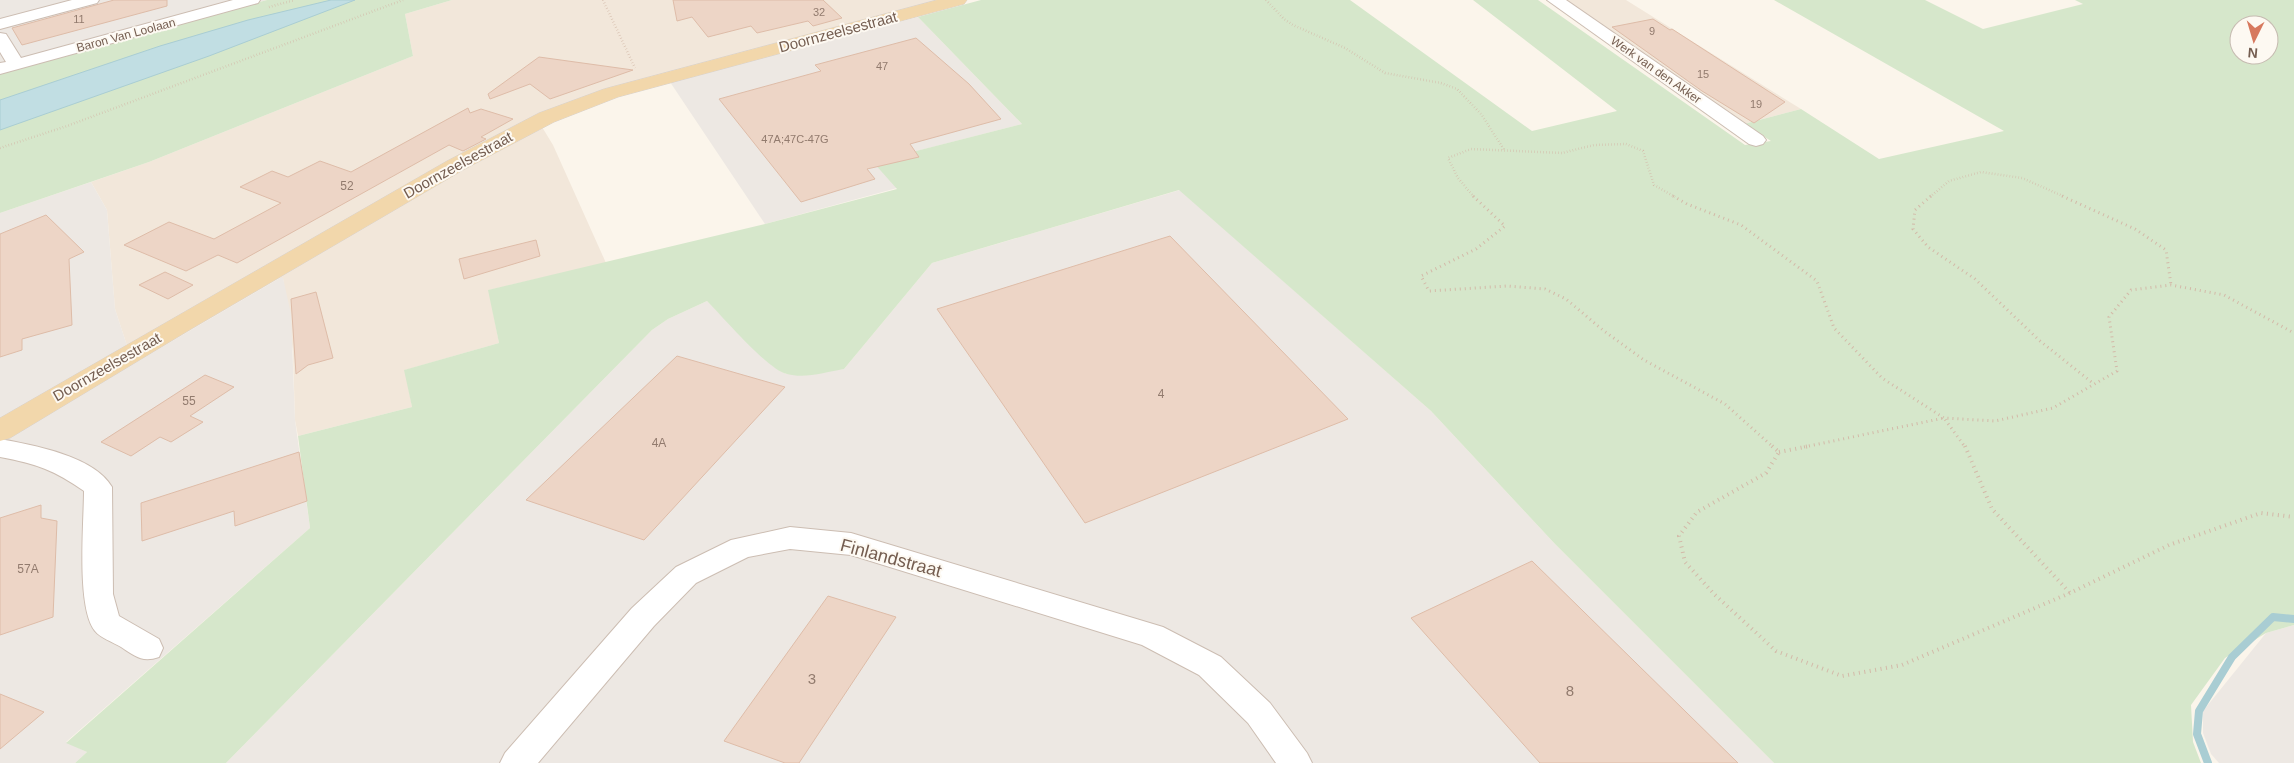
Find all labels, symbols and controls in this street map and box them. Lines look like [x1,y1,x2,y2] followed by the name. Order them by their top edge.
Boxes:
[813,6,825,18] house number: 32
[777,7,900,55] street label: Doornzeelsestraat
[73,13,85,25] house number: 11
[75,15,177,55] street label: Baron Van Loolaan
[2229,15,2279,65] north arrow
[1649,25,1655,37] house number: 9
[1608,34,1704,106] street label: Werk van den Akker
[2247,45,2259,61] text: N
[876,60,888,72] house number: 47
[1697,68,1709,80] house number: 15
[1750,98,1762,110] house number: 19
[400,127,516,202] street label: Doornzeelsestraat
[761,133,829,145] house number: 47A;47C-47G
[340,179,354,193] house number: 52
[50,328,164,404] street label: Doornzeelsestraat
[1158,387,1165,401] house number: 4
[182,394,196,408] house number: 55
[652,436,666,450] house number: 4A
[838,535,944,581] street label: Finlandstraat
[17,562,39,576] house number: 57A
[808,670,816,687] house number: 3
[1566,682,1574,699] house number: 8

